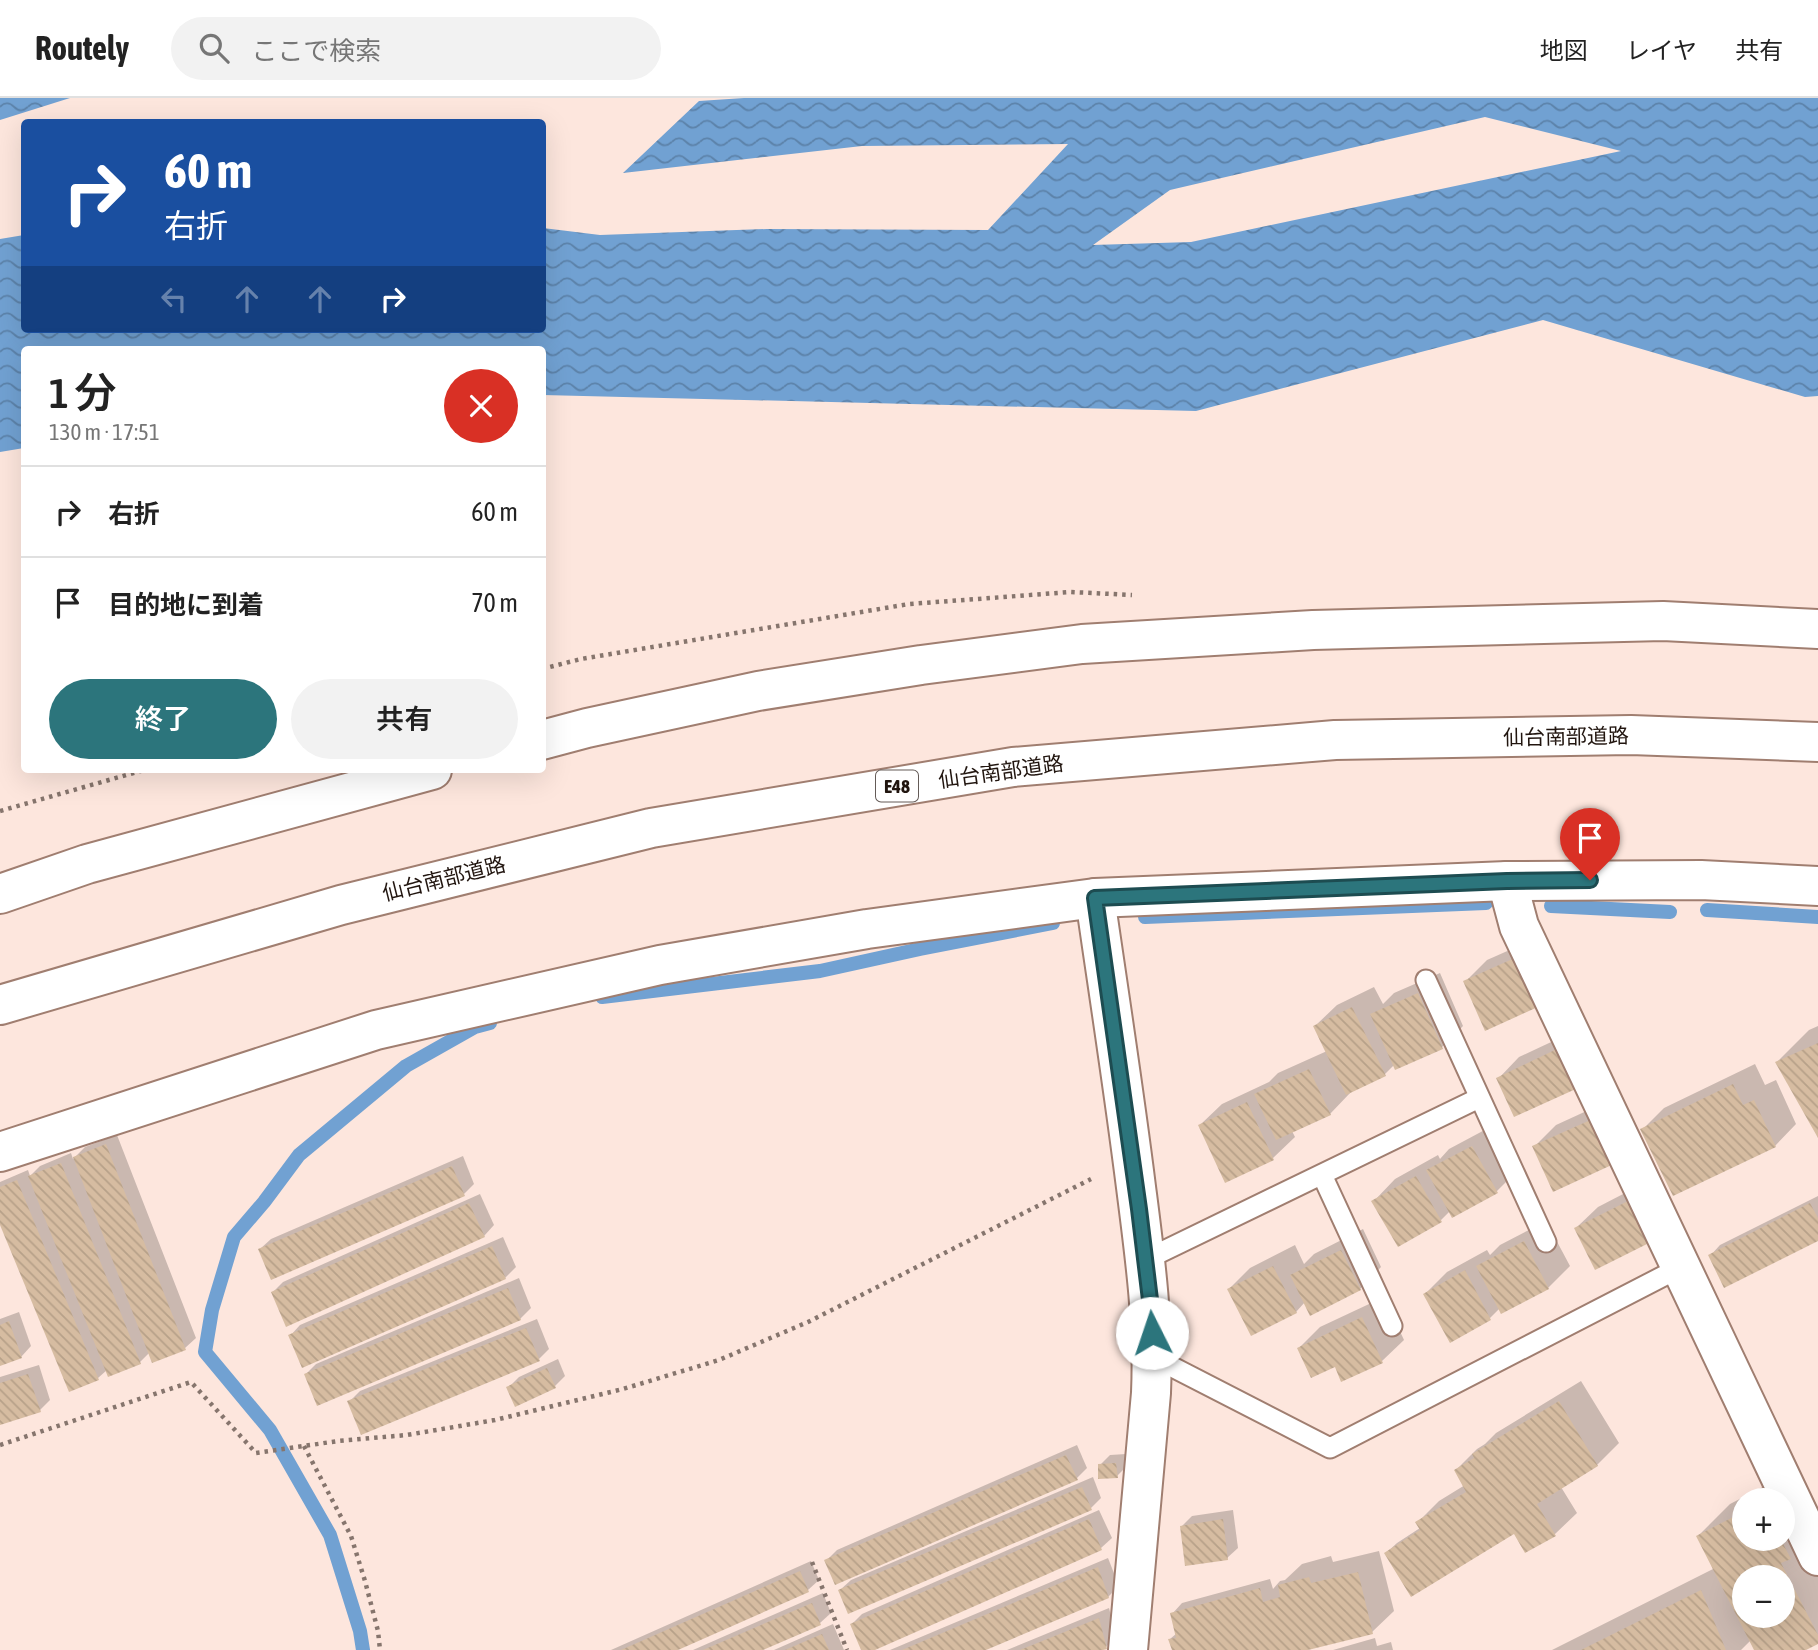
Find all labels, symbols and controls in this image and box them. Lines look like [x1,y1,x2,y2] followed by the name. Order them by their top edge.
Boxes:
[171,17,661,80] search box
[35,29,129,67] text: Routely
[195,29,233,67] icon: search
[251,36,381,66] text: ここで検索
[1540,37,1588,64] text: 地図
[1626,37,1697,64] text: レイヤ
[1735,37,1783,64] text: 共有
[164,142,252,198] text: 60 m
[49,147,140,238] icon: right
[164,207,228,244] text: 右折
[155,280,193,318] icon: left
[228,280,266,318] icon: ahead
[301,280,339,318] icon: ahead
[374,280,412,318] icon: right
[49,369,117,417] text: 1 分
[444,369,518,443] button: close
[49,419,160,445] text: 130 m · 17:51
[49,493,87,531] icon: right
[471,497,518,527] text: 60 m
[108,499,160,529] text: 右折
[49,584,87,622] icon: arrive
[471,588,518,618] text: 70 m
[108,590,264,620] text: 目的地に到着
[49,679,277,759] button: 終了
[291,679,518,759] button: 共有
[1503,723,1629,749] street label: 仙台南部道路
[937,750,1065,792] street label: 仙台南部道路
[876,771,918,802] road number: E48
[1560,808,1620,880] pin
[1571,819,1609,857] icon: arrive
[380,851,508,905] street label: 仙台南部道路
[1115,1296,1189,1370] position arrow
[1732,1488,1795,1628] map controls
[1732,1488,1795,1551] button: +
[1732,1565,1795,1628] button: −

